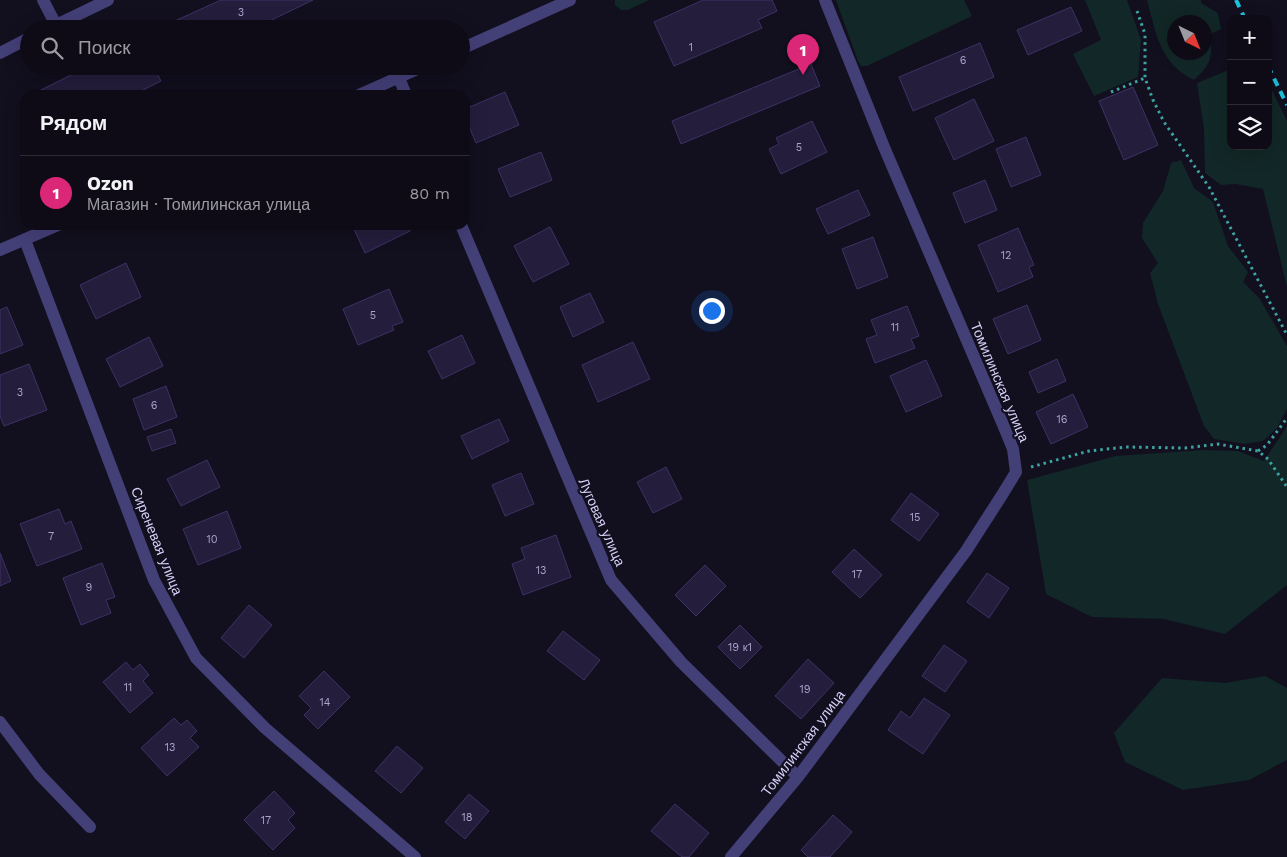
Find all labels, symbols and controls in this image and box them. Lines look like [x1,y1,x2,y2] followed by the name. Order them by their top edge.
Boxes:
[238,6,244,19] house number: 3
[1167,15,1212,60] north arrow
[1227,15,1272,150] map controls
[1227,15,1272,60] button: +
[20,20,470,75] search box
[38,34,66,62] icon: search
[787,34,819,75] pin: 1
[78,36,131,59] text: Поиск
[689,41,693,54] house number: 1
[960,54,967,67] house number: 6
[1227,60,1272,105] button: −
[1227,105,1272,150] button: layers
[40,110,107,135] text: Рядом
[796,141,802,154] house number: 5
[87,172,134,195] text: Ozon
[53,184,59,203] text: 1
[409,184,450,203] text: 80 m
[87,195,310,214] text: Магазин · Томилинская улица
[1001,249,1011,262] house number: 12
[699,298,725,324] your location
[370,309,376,322] house number: 5
[968,320,1033,444] street label: Томилинская улица
[891,321,899,334] house number: 11
[17,386,23,399] house number: 3
[151,399,158,412] house number: 6
[1057,413,1068,426] house number: 16
[575,475,629,569] street label: Луговая улица
[128,485,186,597] street label: Сиреневая улица
[910,511,920,524] house number: 15
[48,530,54,543] house number: 7
[206,533,218,546] house number: 10
[536,564,546,577] house number: 13
[852,568,862,581] house number: 17
[86,581,93,594] house number: 9
[728,641,752,654] house number: 19 к1
[124,681,132,694] house number: 11
[799,683,811,696] house number: 19
[758,687,848,799] street label: Томилинская улица
[319,696,331,709] house number: 14
[165,741,175,754] house number: 13
[461,811,473,824] house number: 18
[261,814,271,827] house number: 17

